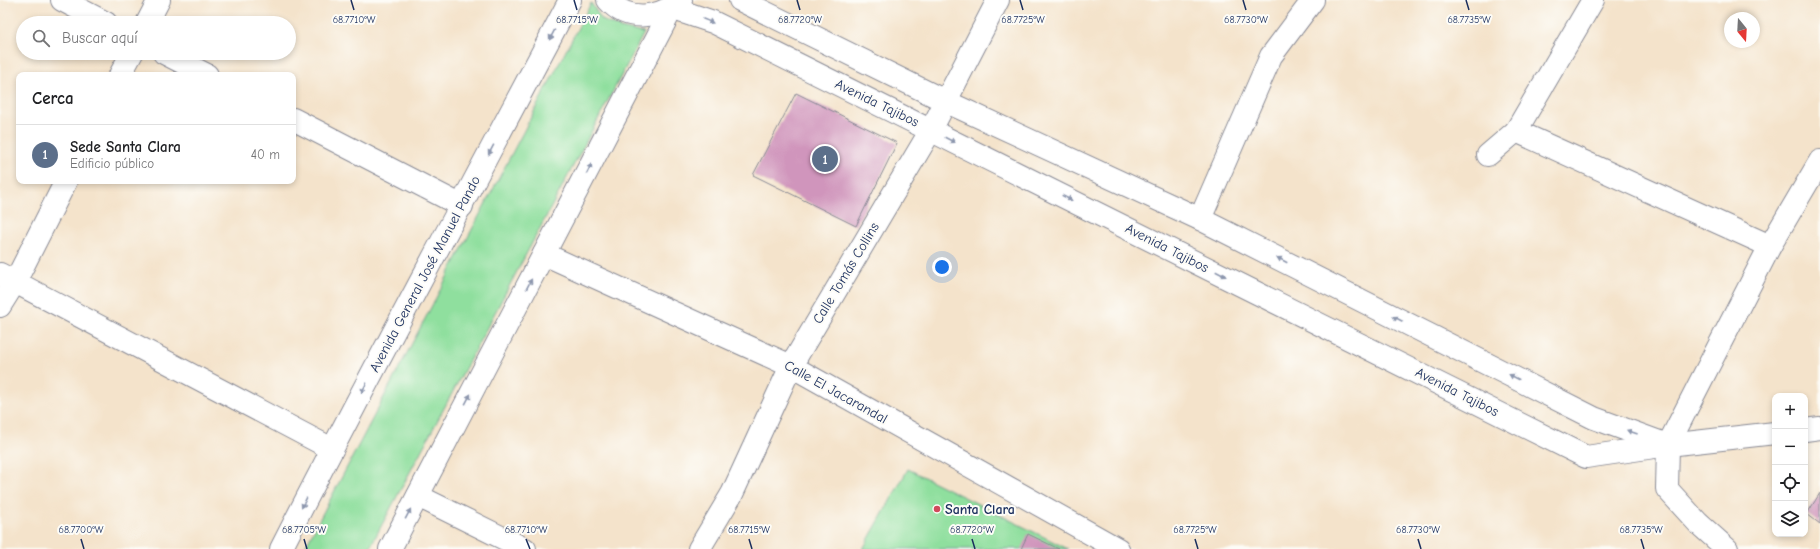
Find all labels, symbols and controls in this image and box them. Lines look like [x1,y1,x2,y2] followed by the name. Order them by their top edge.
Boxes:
[1724,12,1760,48] north arrow
[333,14,376,26] text: 68.7710°W
[556,14,598,26] text: 68.7715°W
[778,14,822,26] text: 68.7720°W
[1001,14,1045,26] text: 68.7725°W
[1224,14,1268,26] text: 68.7730°W
[1447,14,1491,26] text: 68.7735°W
[16,16,296,60] search box
[703,18,715,24] one-way arrow
[30,27,52,49] icon: search
[62,29,138,47] text: Buscar aquí
[548,29,555,40] one-way arrow
[832,75,922,131] street label: Avenida Tajibos
[32,89,74,108] text: Cerca
[945,136,956,143] one-way arrow
[70,138,181,156] text: Sede Santa Clara
[488,144,495,156] one-way arrow
[812,144,838,174] pin: 1
[42,147,48,162] text: 1
[251,147,280,162] text: 40 m
[70,156,154,171] text: Edificio público
[585,163,592,175] one-way arrow
[366,173,484,375] street label: Avenida General José Manuel Pando
[1061,194,1072,201] one-way arrow
[809,219,883,327] street label: Calle Tomás Collins
[1122,220,1212,276] street label: Avenida Tajibos
[932,257,952,277] your location
[1276,257,1287,263] one-way arrow
[1215,271,1226,278] one-way arrow
[525,278,532,290] one-way arrow
[1392,315,1404,322] one-way arrow
[781,357,891,427] street label: Calle El Jacarandal
[1412,364,1502,420] street label: Avenida Tajibos
[1508,374,1520,380] one-way arrow
[361,382,368,394] one-way arrow
[465,393,471,405] one-way arrow
[1772,393,1808,537] map controls
[1772,393,1808,429] button: +
[1625,428,1637,434] one-way arrow
[1772,429,1808,465] button: −
[1772,465,1808,501] button: locate
[301,498,307,509] one-way arrow
[945,501,1015,518] place label: Santa Clara
[1772,501,1808,537] button: layers
[932,504,942,514] marker: Santa Clara
[405,509,411,520] one-way arrow
[59,524,104,536] text: 68.7700°W
[282,524,326,536] text: 68.7705°W
[505,524,548,536] text: 68.7710°W
[728,524,770,536] text: 68.7715°W
[950,524,994,536] text: 68.7720°W
[1173,524,1217,536] text: 68.7725°W
[1396,524,1440,536] text: 68.7730°W
[1619,524,1663,536] text: 68.7735°W

